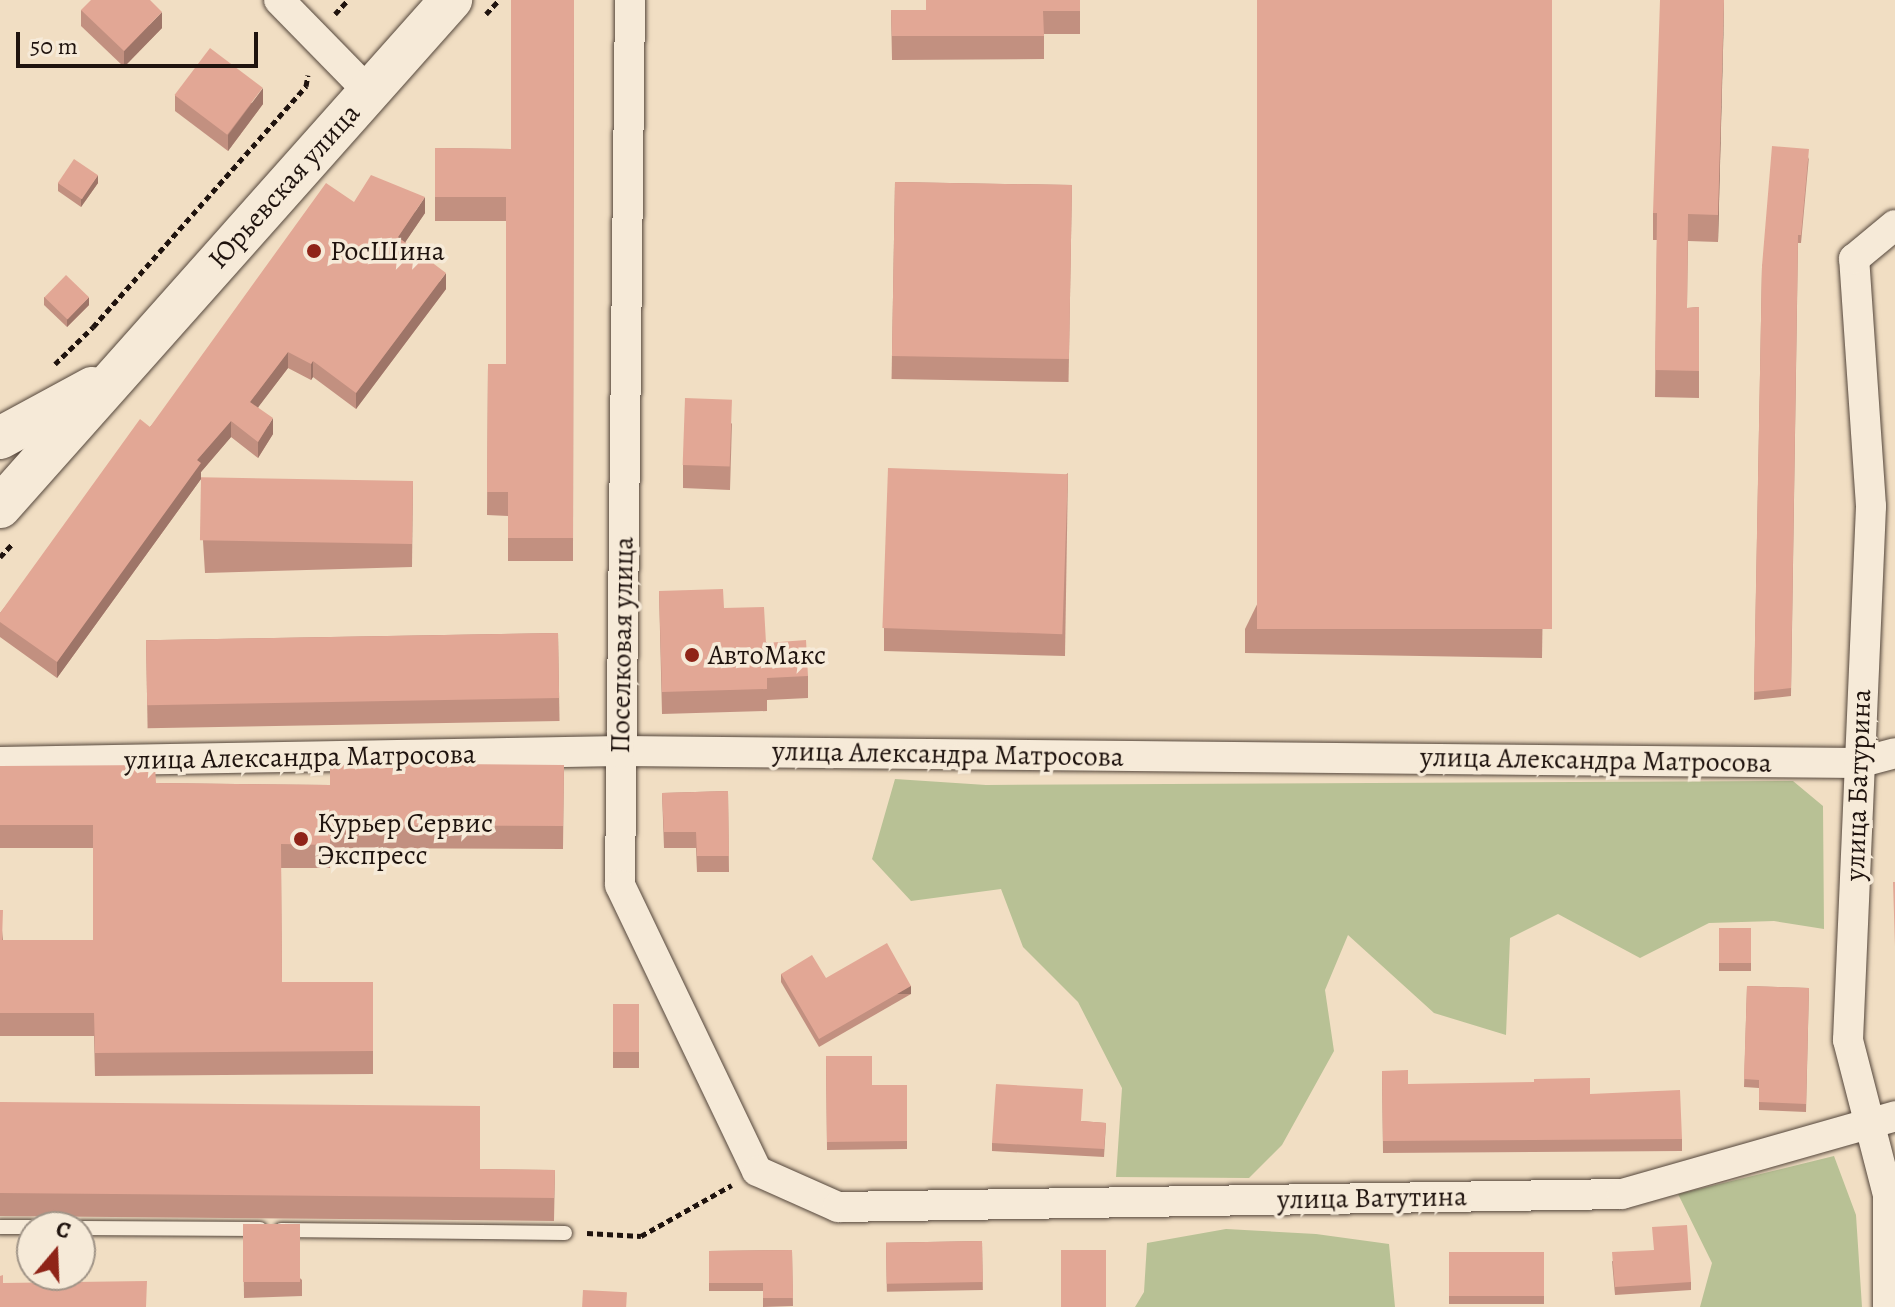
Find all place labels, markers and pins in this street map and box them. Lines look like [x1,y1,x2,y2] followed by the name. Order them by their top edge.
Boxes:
[330,234,445,268] place label: РосШина
[305,242,323,260] marker: РосШина
[708,638,826,672] place label: АвтоМакс
[683,646,701,664] marker: АвтоМакс
[317,806,493,872] place label: Курьер Сервис Экспресс
[292,830,310,848] marker: Курьер Сервис Экспресс

